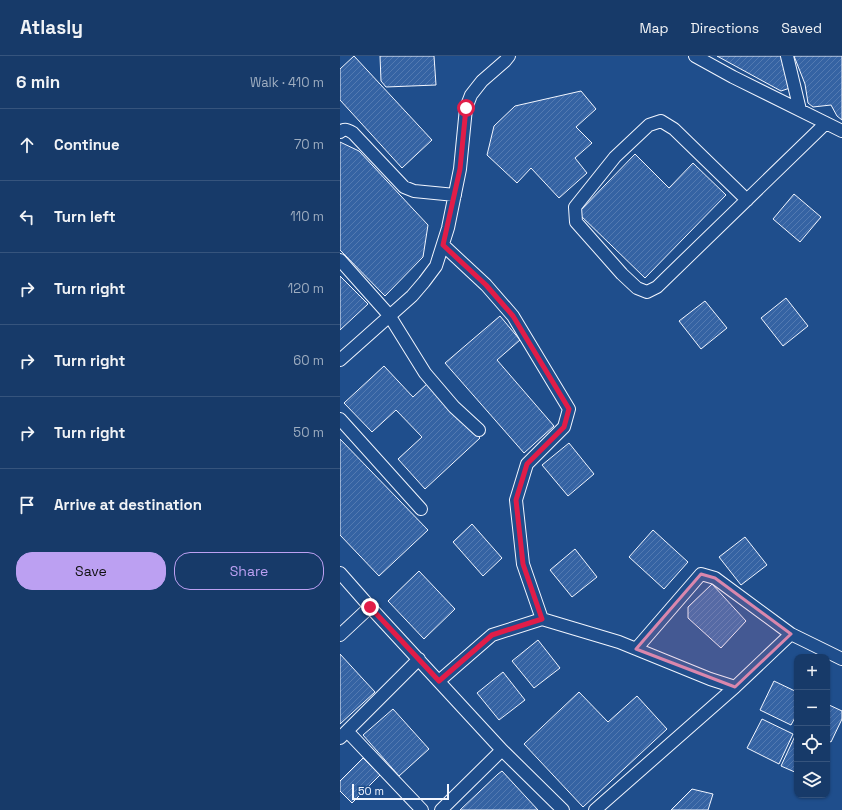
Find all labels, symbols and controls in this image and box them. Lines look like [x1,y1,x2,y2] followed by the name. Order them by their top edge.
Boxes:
[20,15,83,40] text: Atlasly
[639,19,669,37] text: Map
[691,19,759,37] text: Directions
[781,19,822,37] text: Saved
[16,71,60,93] text: 6 min
[250,74,324,91] text: Walk · 410 m
[457,99,475,117] route start
[16,134,38,156] icon: ahead
[54,135,120,154] text: Continue
[294,136,324,153] text: 70 m
[16,206,38,228] icon: left
[54,207,116,226] text: Turn left
[290,208,324,225] text: 110 m
[16,278,38,300] icon: right
[54,279,125,298] text: Turn right
[288,280,324,297] text: 120 m
[16,350,38,372] icon: right
[54,351,125,370] text: Turn right
[293,352,324,369] text: 60 m
[16,422,38,444] icon: right
[54,423,125,442] text: Turn right
[293,424,324,441] text: 50 m
[16,494,38,516] icon: arrive
[54,495,202,514] text: Arrive at destination
[16,552,166,590] button: Save
[174,552,324,590] button: Share
[361,598,379,616] route end
[794,654,830,798] map controls
[794,654,830,690] button: +
[794,690,830,726] button: −
[794,726,830,762] button: locate
[794,762,830,798] button: layers
[352,782,449,801] scale bar
[358,784,384,798] text: 50 m

